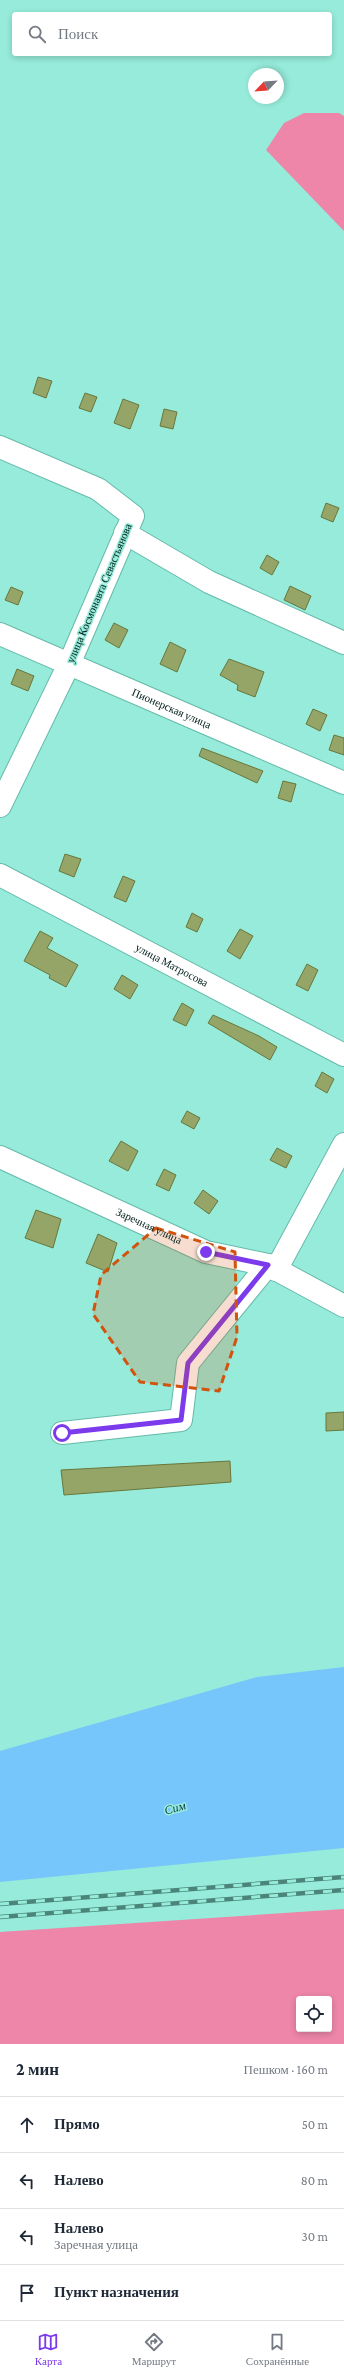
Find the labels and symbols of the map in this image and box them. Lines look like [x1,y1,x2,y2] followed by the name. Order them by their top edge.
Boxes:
[248,68,284,104] north arrow
[64,521,134,664] street label: улица Космонавта Севастьянова
[130,686,213,731] street label: Пионерская улица
[134,941,210,989] street label: улица Матросова
[114,1205,184,1246] street label: Заречная улица
[197,1243,215,1261] route end
[53,1424,71,1442] route start
[163,1798,188,1818] water label: Сим

